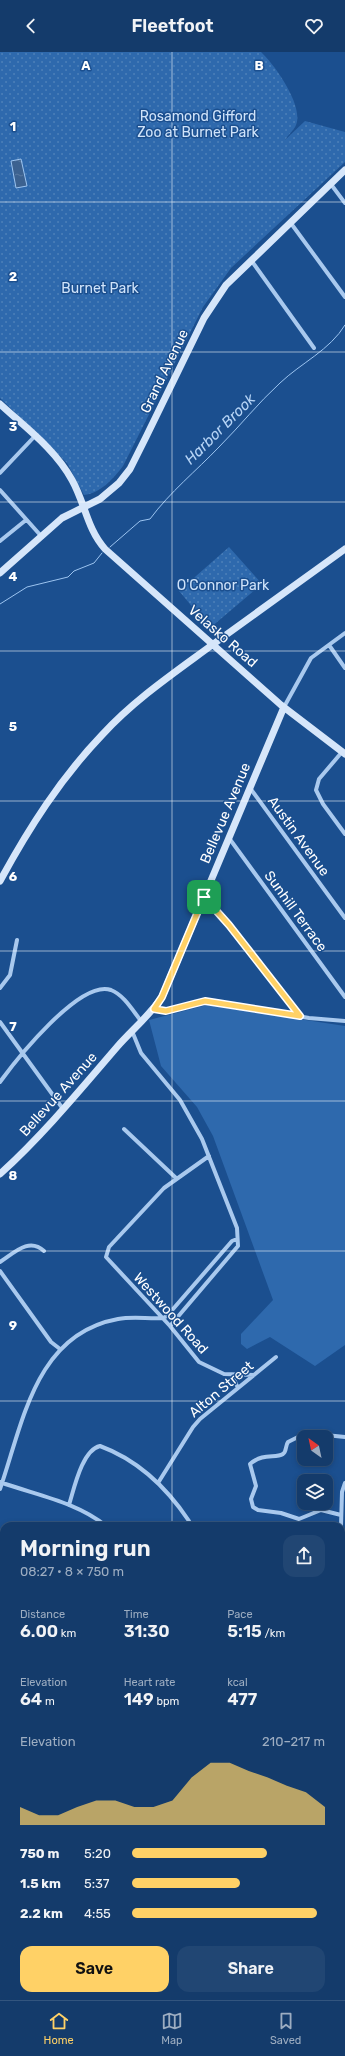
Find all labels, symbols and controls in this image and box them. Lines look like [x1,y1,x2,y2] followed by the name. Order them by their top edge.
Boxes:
[20,15,42,37] icon: back
[131,15,214,37] text: Fleetfoot
[303,15,325,37] icon: heart
[81,58,91,73] text: A
[254,58,264,73] text: B
[137,108,260,141] park label: Rosamond Gifford Zoo at Burnet Park
[10,119,16,134] text: 1
[9,269,17,284] text: 2
[61,280,139,297] park label: Burnet Park
[137,326,192,416] street label: Grand Avenue
[181,390,259,468] water label: Harbor Brook
[9,419,18,434] text: 3
[9,569,18,584] text: 4
[177,577,270,594] park label: O'Connor Park
[185,602,261,671] street label: Velasko Road
[9,719,17,734] text: 5
[197,760,254,866] street label: Bellevue Avenue
[264,793,333,880] street label: Austin Avenue
[261,868,331,955] street label: Sunhill Terrace
[9,869,18,884] text: 6
[187,880,221,914] pin
[193,886,215,908] icon: arrive
[9,1019,17,1034] text: 7
[16,1049,101,1140] street label: Bellevue Avenue
[9,1168,18,1183] text: 8
[130,1269,212,1357] street label: Westwood Road
[9,1318,17,1333] text: 9
[186,1357,257,1421] street label: Alton Street
[297,1430,333,1466] north arrow
[297,1430,333,1510] map controls
[297,1474,333,1510] button: layers
[20,1535,151,1562] text: Morning run
[283,1535,325,1577] button: share
[20,1564,124,1579] text: 08:27 · 8 × 750 m
[20,1608,65,1621] text: Distance
[124,1608,149,1621] text: Time
[227,1608,253,1621] text: Pace
[20,1621,58,1641] text: 6.00
[124,1621,170,1641] text: 31:30
[227,1621,262,1641] text: 5:15
[58,1627,76,1640] text: km
[262,1627,285,1640] text: /km
[20,1676,67,1689] text: Elevation
[124,1676,176,1689] text: Heart rate
[227,1676,248,1689] text: kcal
[20,1689,42,1709] text: 64
[124,1689,154,1709] text: 149
[227,1689,257,1709] text: 477
[42,1695,55,1708] text: m
[154,1695,179,1708] text: bpm
[20,1734,76,1749] text: Elevation
[262,1734,325,1749] text: 210–217 m
[20,1846,59,1861] text: 750 m
[84,1846,111,1861] text: 5:20
[20,1876,61,1891] text: 1.5 km
[84,1876,110,1891] text: 5:37
[20,1906,63,1921] text: 2.2 km
[84,1906,111,1921] text: 4:55
[20,1946,169,1992] button: Save
[177,1946,325,1992] button: Share
[44,2010,74,2047] tab: Home
[161,2010,183,2047] tab: Map
[270,2010,301,2047] tab: Saved

